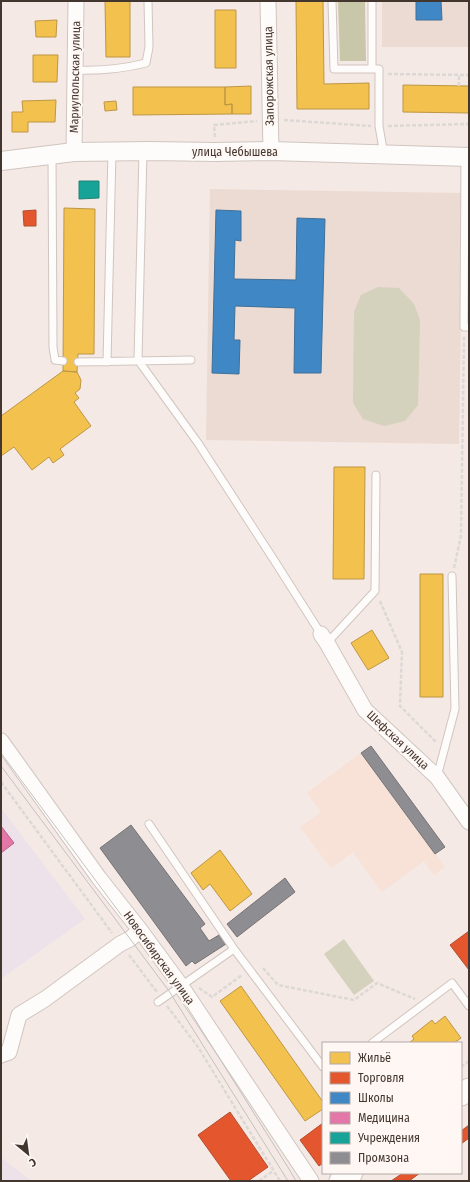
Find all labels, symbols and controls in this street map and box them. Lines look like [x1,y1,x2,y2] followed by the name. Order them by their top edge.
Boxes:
[67,21,83,133] street label: Мариупольская улица
[261,26,277,126] street label: Запорожская улица
[192,145,278,159] street label: улица Чебышева
[364,708,432,772] street label: Шефская улица
[120,909,198,1007] street label: Новосибирская улица
[322,1042,462,1174] legend
[358,1051,391,1065] text: Жильё
[358,1071,404,1085] text: Торговля
[358,1091,394,1105] text: Школы
[358,1111,410,1125] text: Медицина
[357,1131,420,1145] text: Учреждения
[8,1134,48,1174] north arrow
[358,1151,409,1165] text: Промзона
[27,1155,38,1170] text: С

